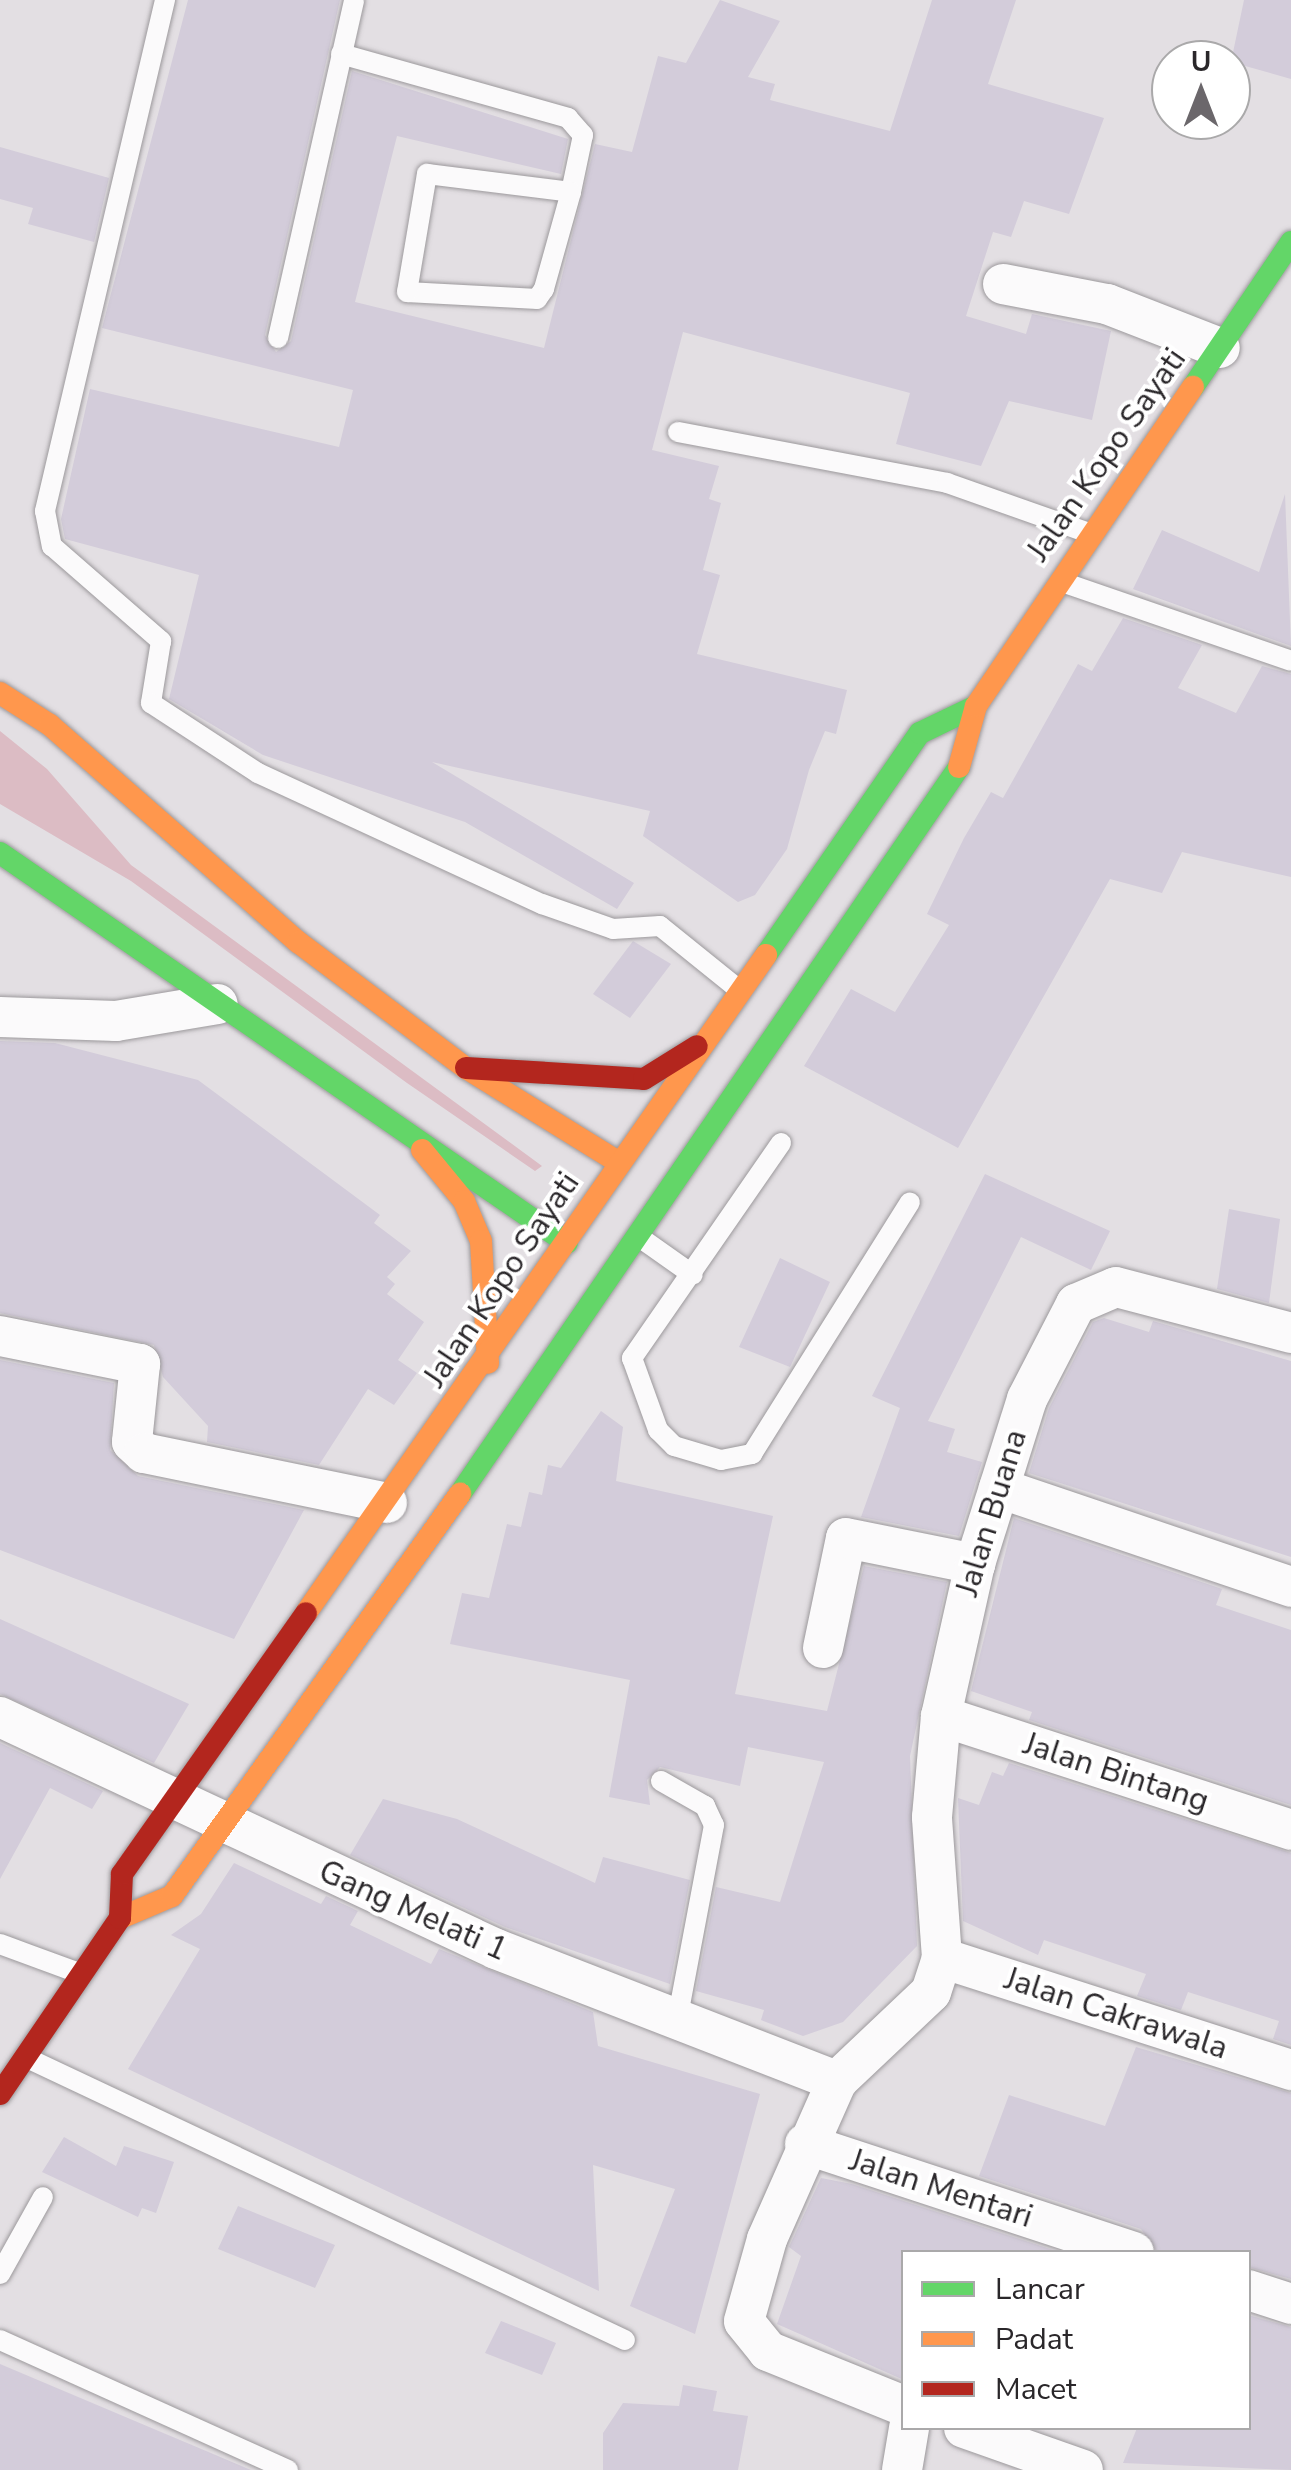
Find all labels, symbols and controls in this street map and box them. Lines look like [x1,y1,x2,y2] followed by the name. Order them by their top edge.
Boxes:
[1151,40,1251,140] north arrow
[1191,43,1211,81] text: U
[1019,341,1195,569] street label: Jalan Kopo Sayati
[416,1165,588,1395] street label: Jalan Kopo Sayati
[949,1425,1035,1601] street label: Jalan Buana
[1019,1725,1213,1821] street label: Jalan Bintang
[313,1852,513,1970] street label: Gang Melati 1
[1000,1960,1232,2068] street label: Jalan Cakrawala
[845,2141,1037,2237] street label: Jalan Mentari
[901,2250,1251,2430] legend
[995,2269,1085,2310] text: Lancar
[995,2319,1073,2360] text: Padat
[995,2369,1077,2410] text: Macet

